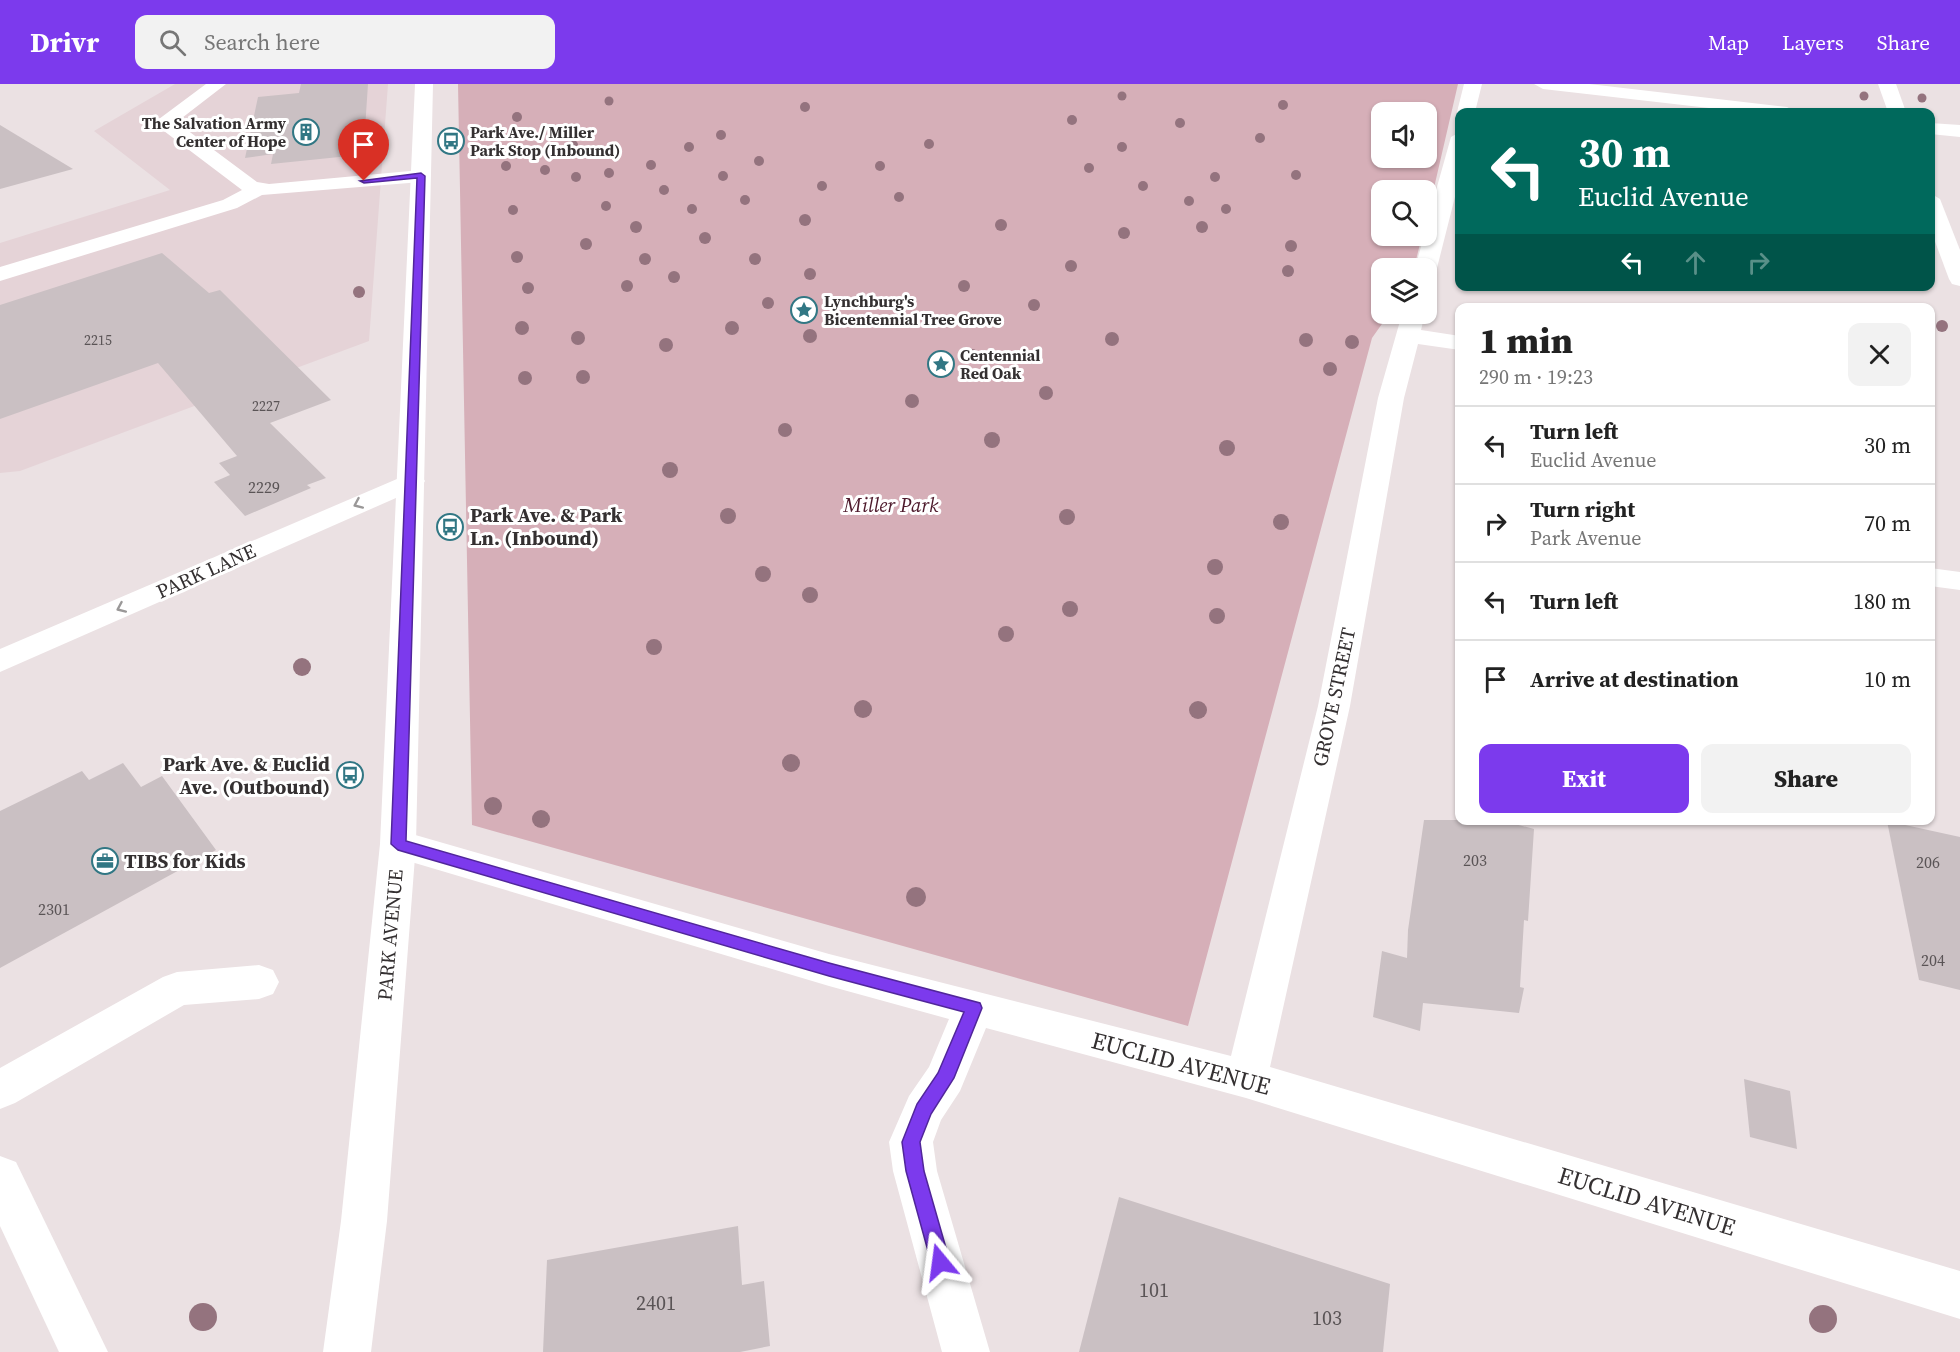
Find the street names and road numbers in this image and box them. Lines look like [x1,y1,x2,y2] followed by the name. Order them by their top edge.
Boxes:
[152,537,260,605] street label: PARK LANE
[1306,625,1362,769] street label: GROVE STREET
[370,868,410,1002] street label: PARK AVENUE
[1088,1023,1274,1103] street label: EUCLID AVENUE
[1554,1158,1740,1244] street label: EUCLID AVENUE

